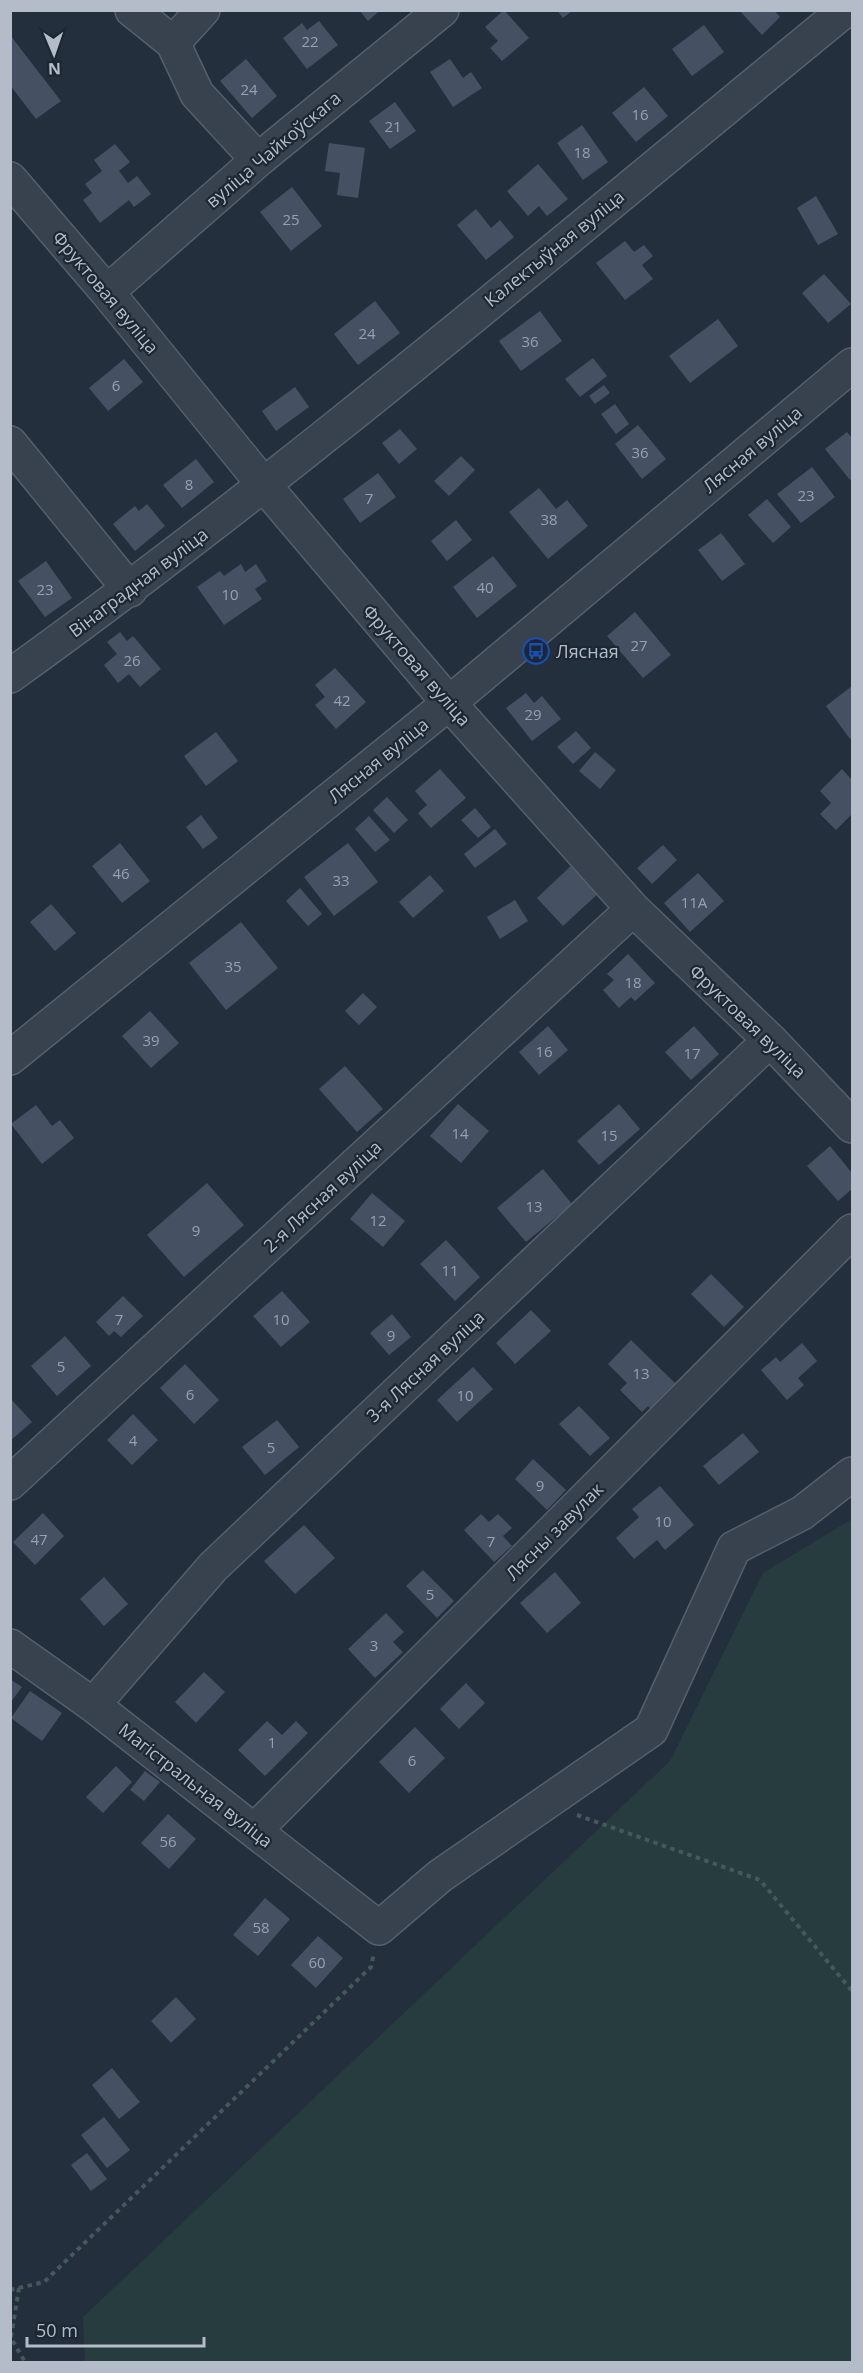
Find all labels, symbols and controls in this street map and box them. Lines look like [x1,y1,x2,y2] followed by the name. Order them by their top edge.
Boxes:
[24,24,84,84] north arrow
[301,31,319,51] house number: 22
[48,58,61,80] text: N
[240,79,258,99] house number: 24
[201,86,345,212] street label: вуліца Чайкоўскага
[631,104,649,124] house number: 16
[384,116,402,136] house number: 21
[573,142,591,162] house number: 18
[479,184,629,312] street label: Калектыўная вуліца
[282,209,300,229] house number: 25
[47,226,165,358] street label: Фруктовая вуліца
[358,323,376,343] house number: 24
[521,331,539,351] house number: 36
[112,375,120,395] house number: 6
[697,400,807,498] street label: Лясная вуліца
[631,442,649,462] house number: 36
[185,474,193,494] house number: 8
[797,485,815,505] house number: 23
[365,488,373,508] house number: 7
[540,509,558,529] house number: 38
[64,522,212,642] street label: Вінаградная вуліца
[476,577,494,597] house number: 40
[36,579,54,599] house number: 23
[221,584,239,604] house number: 10
[358,599,476,731] street label: Фруктовая вуліца
[630,635,648,655] house number: 27
[521,636,551,666] bus stop icon: Лясная
[556,639,619,663] place label: Лясная
[123,650,141,670] house number: 26
[333,690,351,710] house number: 42
[524,704,542,724] house number: 29
[323,712,433,808] street label: Лясная вуліца
[112,863,130,883] house number: 46
[332,870,350,890] house number: 33
[681,892,708,912] house number: 11А
[224,956,242,976] house number: 35
[684,959,812,1083] street label: Фруктовая вуліца
[624,972,642,992] house number: 18
[142,1030,160,1050] house number: 39
[535,1041,553,1061] house number: 16
[683,1043,701,1063] house number: 17
[451,1123,469,1143] house number: 14
[600,1125,618,1145] house number: 15
[258,1135,386,1257] street label: 2-я Лясная вуліца
[525,1196,543,1216] house number: 13
[369,1210,387,1230] house number: 12
[192,1220,200,1240] house number: 9
[441,1260,459,1280] house number: 11
[361,1305,489,1427] street label: 3-я Лясная вуліца
[115,1309,123,1329] house number: 7
[272,1309,290,1329] house number: 10
[387,1325,395,1345] house number: 9
[57,1356,65,1376] house number: 5
[632,1363,650,1383] house number: 13
[186,1384,194,1404] house number: 6
[456,1385,474,1405] house number: 10
[129,1430,138,1450] house number: 4
[267,1437,275,1457] house number: 5
[536,1475,544,1495] house number: 9
[500,1476,609,1585] street label: Лясны завулак
[654,1511,672,1531] house number: 10
[30,1529,48,1549] house number: 47
[487,1531,495,1551] house number: 7
[426,1584,434,1604] house number: 5
[370,1635,378,1655] house number: 3
[114,1717,278,1853] street label: Магістральная вуліца
[268,1732,276,1752] house number: 1
[408,1750,416,1770] house number: 6
[159,1831,177,1851] house number: 56
[252,1917,270,1937] house number: 58
[308,1952,326,1972] house number: 60
[27,2310,204,2348] scale bar
[36,2318,78,2342] text: 50 m

